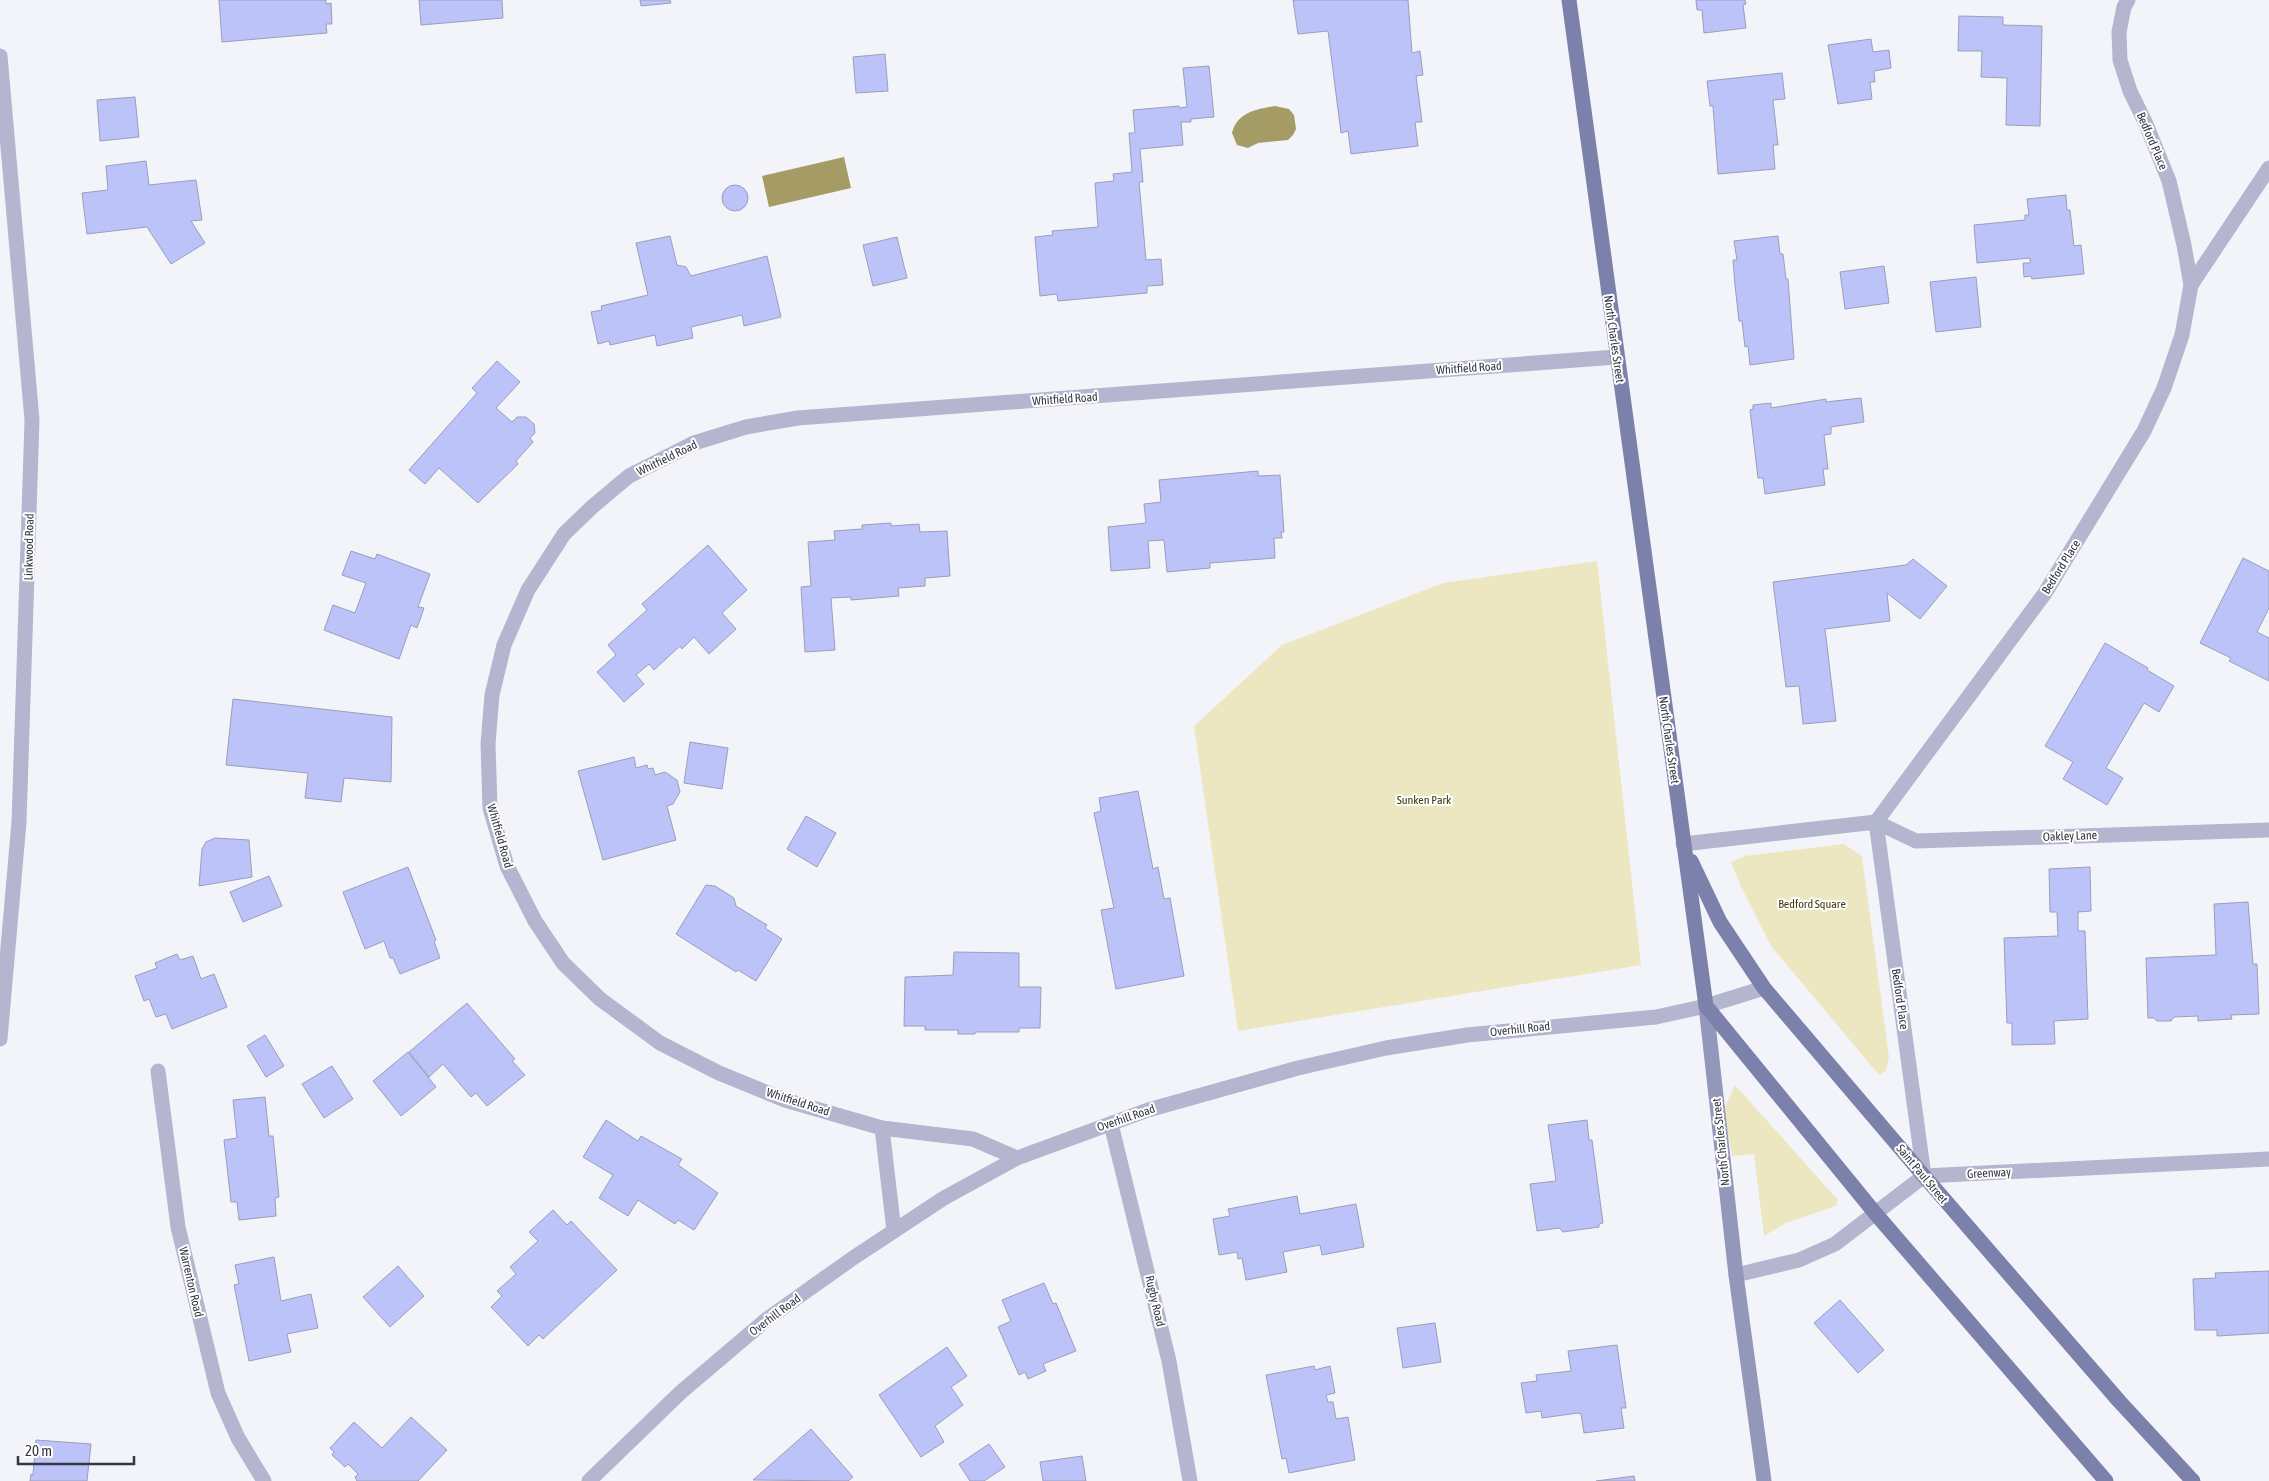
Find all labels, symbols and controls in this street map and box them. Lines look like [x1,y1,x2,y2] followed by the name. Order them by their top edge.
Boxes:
[2134,110,2170,172] street label: Bedford Place
[1601,294,1627,384] street label: North Charles Street
[1436,359,1502,377] street label: Whitfield Road
[1032,390,1098,408] street label: Whitfield Road
[634,437,700,479] street label: Whitfield Road
[21,513,37,581] street label: Linkwood Road
[2039,537,2083,597] street label: Bedford Place
[1656,695,1682,785] street label: North Charles Street
[1397,793,1452,807] park label: Sunken Park
[484,803,516,869] street label: Whitfield Road
[2043,828,2097,844] street label: Oakley Lane
[1778,897,1846,911] park label: Bedford Square
[1889,968,1911,1030] street label: Bedford Place
[1489,1019,1551,1039] street label: Overhill Road
[765,1085,831,1119] street label: Whitfield Road
[1709,1097,1733,1187] street label: North Charles Street
[1095,1102,1157,1134] street label: Overhill Road
[1893,1142,1951,1207] street label: Saint Paul Street
[1967,1165,2011,1181] street label: Greenway
[176,1246,206,1318] street label: Warrenton Road
[1142,1274,1168,1328] street label: Rugby Road
[747,1291,803,1339] street label: Overhill Road
[18,1434,134,1466] scale bar
[25,1442,52,1459] text: 20 m

